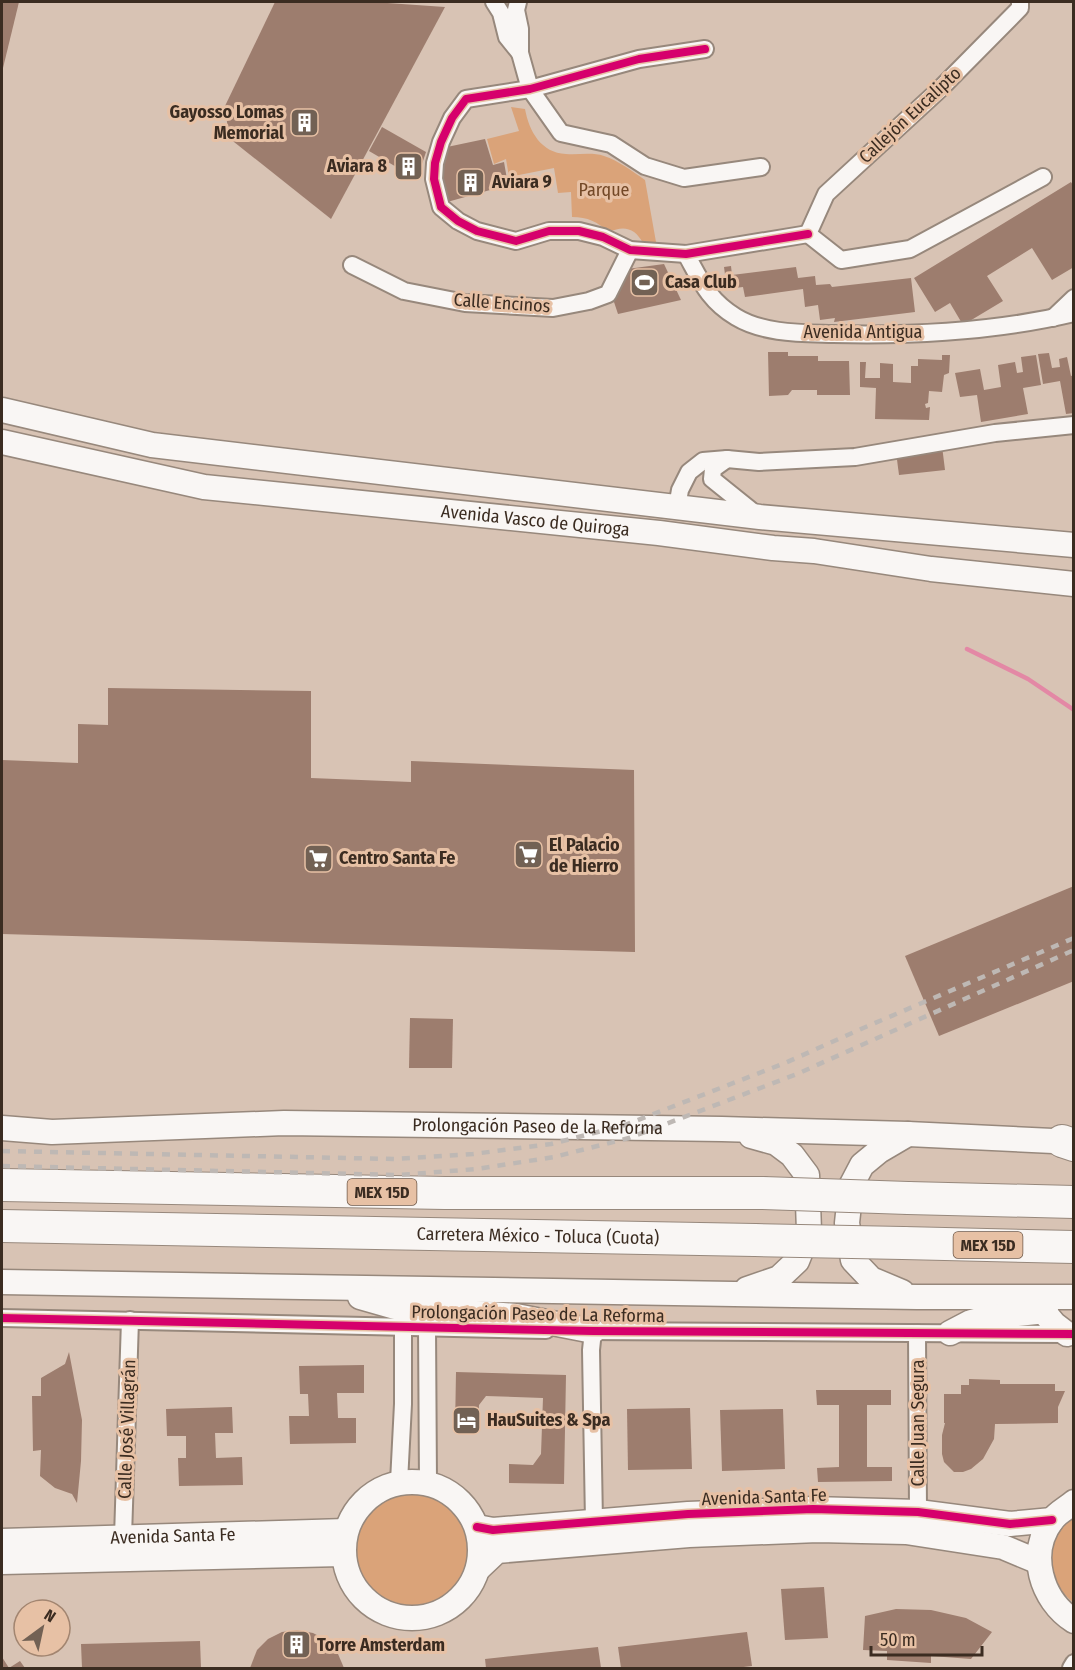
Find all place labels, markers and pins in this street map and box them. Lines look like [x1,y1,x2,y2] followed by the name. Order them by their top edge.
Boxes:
[170,101,284,144] place label: Gayosso Lomas Memorial
[289,106,321,138] building icon: Gayosso Lomas Memorial
[392,150,424,182] building icon: Aviara 8
[326,155,387,177] place label: Aviara 8
[455,166,487,198] building icon: Aviara 9
[491,171,552,193] place label: Aviara 9
[628,266,660,298] sports icon: Casa Club
[665,271,737,293] place label: Casa Club
[549,834,620,877] place label: El Palacio de Hierro
[512,839,544,871] supermarket icon: El Palacio de Hierro
[302,842,334,874] supermarket icon: Centro Santa Fe
[339,847,455,869] place label: Centro Santa Fe
[450,1404,482,1436] hotel icon: HauSuites & Spa
[487,1409,610,1431] place label: HauSuites & Spa
[280,1629,312,1661] building icon: Torre Amsterdam
[317,1634,445,1656] place label: Torre Amsterdam

